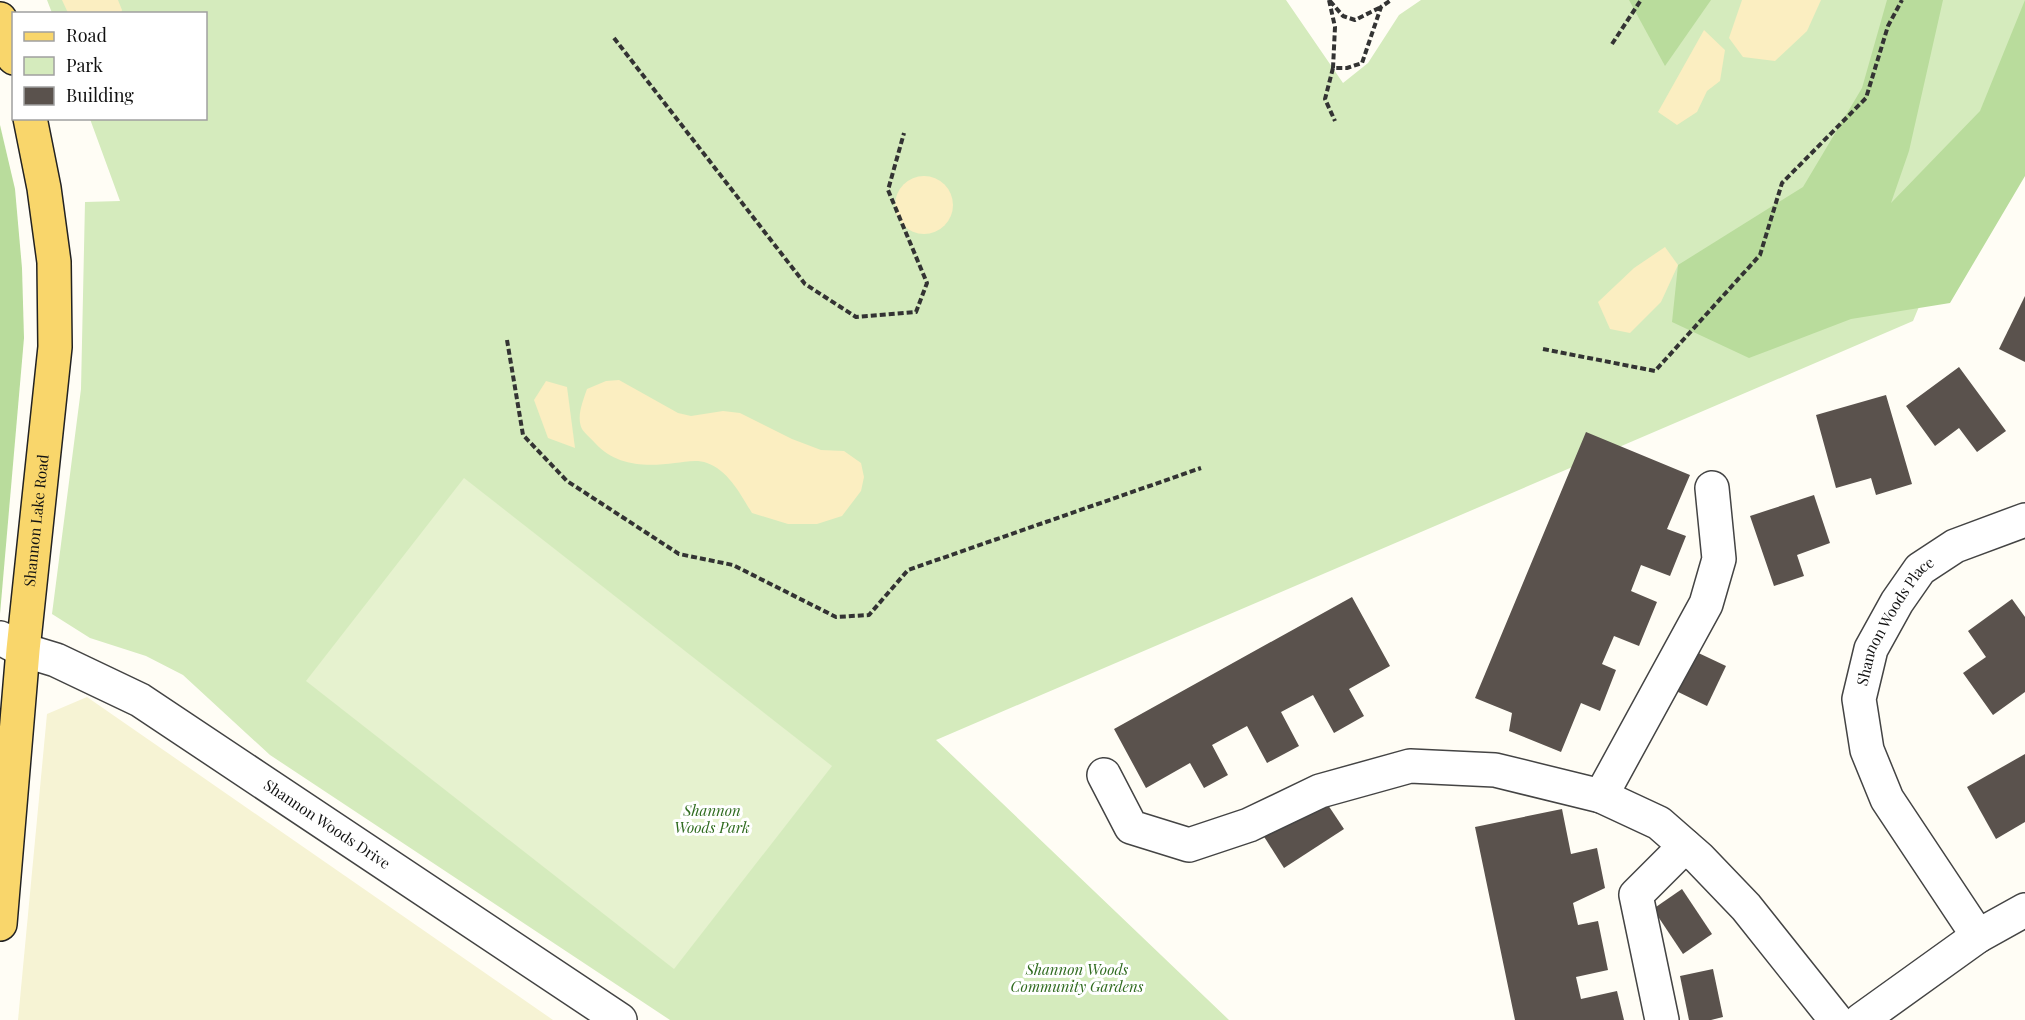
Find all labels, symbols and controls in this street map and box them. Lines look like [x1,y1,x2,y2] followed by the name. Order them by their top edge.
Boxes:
[12,12,207,120] legend
[66,23,107,47] text: Road
[66,53,103,77] text: Park
[66,83,134,107] text: Building
[19,453,53,588] street label: Shannon Lake Road
[1852,552,1937,688] street label: Shannon Woods Place
[260,774,394,873] street label: Shannon Woods Drive
[674,800,750,837] park label: Shannon Woods Park
[1011,959,1144,996] park label: Shannon Woods Community Gardens

